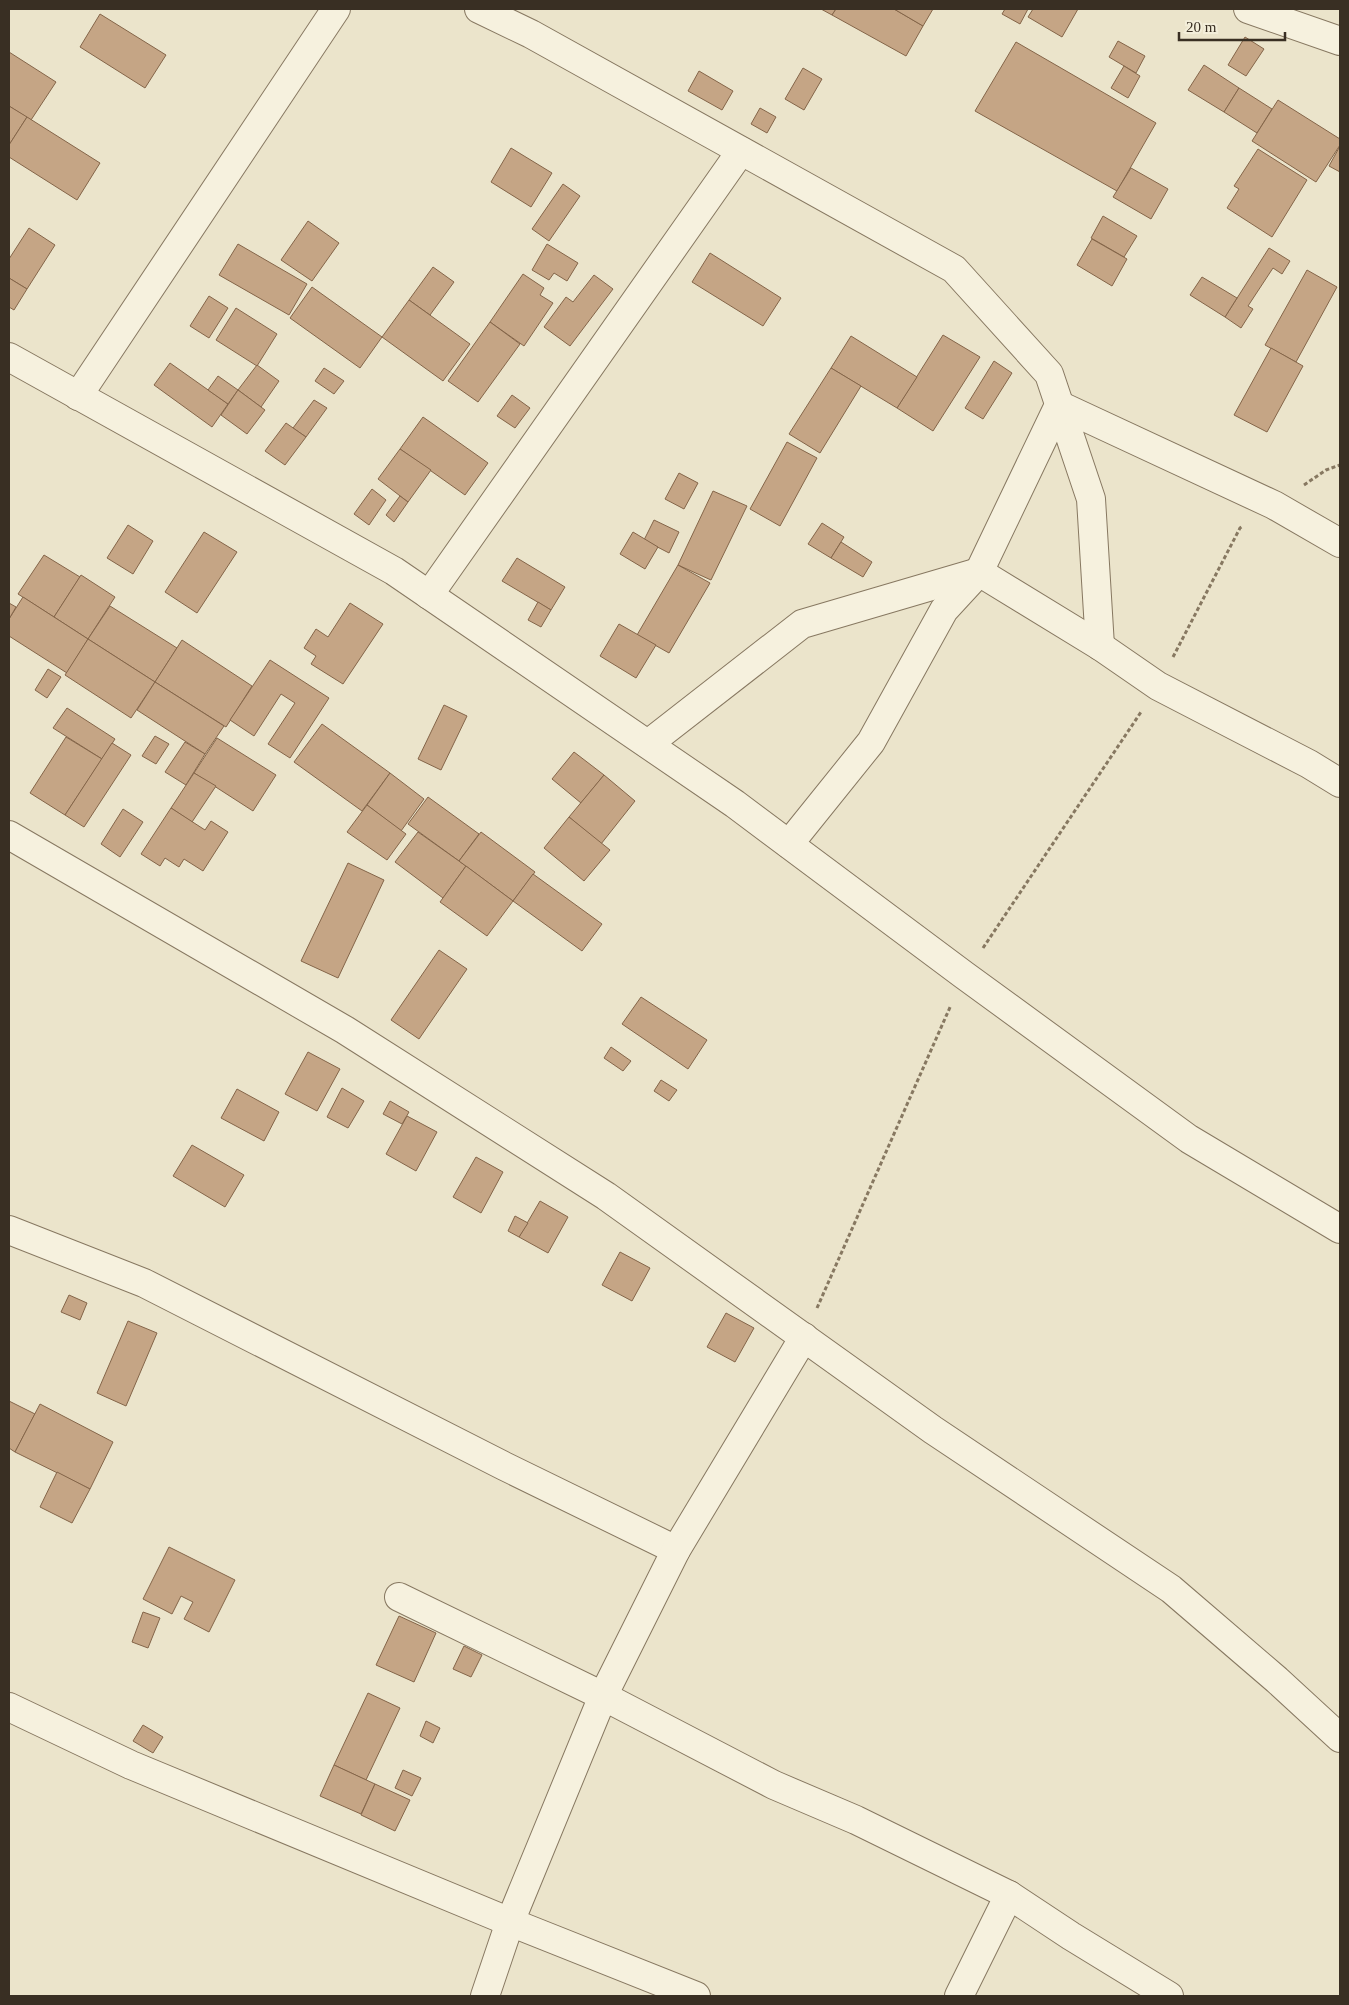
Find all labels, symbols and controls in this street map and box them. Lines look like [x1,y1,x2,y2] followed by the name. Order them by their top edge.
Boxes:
[1179,10,1285,42] scale bar
[1186,19,1217,35] text: 20 m

